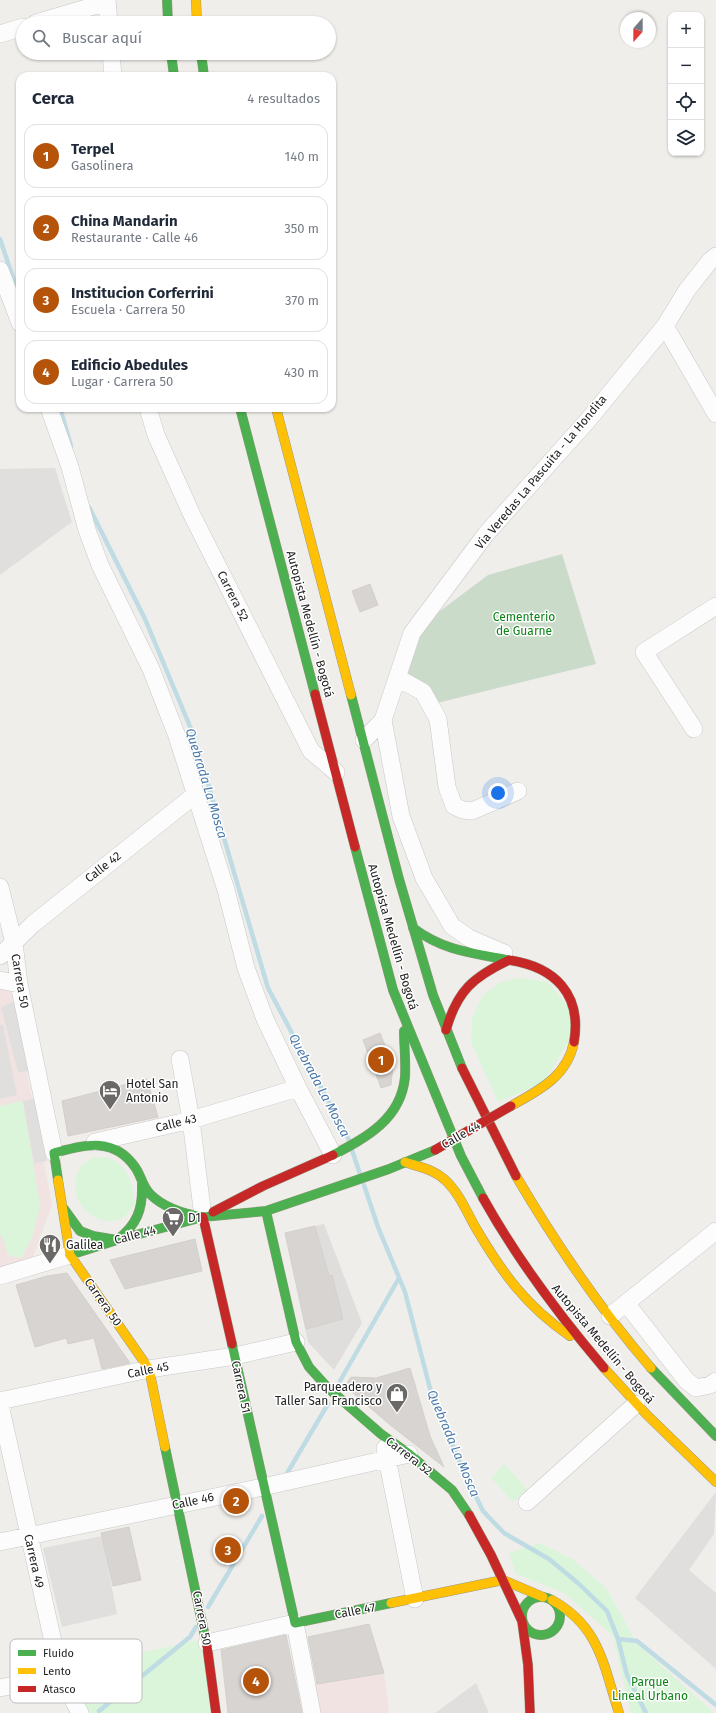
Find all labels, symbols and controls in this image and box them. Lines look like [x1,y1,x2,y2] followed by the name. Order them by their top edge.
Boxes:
[620,12,656,48] north arrow
[668,12,704,156] map controls
[668,12,704,48] button: +
[16,16,336,60] search box
[30,27,52,49] icon: search
[62,29,142,47] text: Buscar aquí
[668,48,704,84] button: −
[668,84,704,120] button: locate
[32,88,74,109] text: Cerca
[247,91,320,106] text: 4 resultados
[668,120,704,156] button: layers
[71,140,114,158] text: Terpel
[43,149,49,164] text: 1
[285,149,319,164] text: 140 m
[71,158,134,173] text: Gasolinera
[71,212,178,230] text: China Mandarin
[43,221,49,236] text: 2
[284,221,319,236] text: 350 m
[71,230,198,245] text: Restaurante · Calle 46
[71,284,214,302] text: Institucion Corferrini
[43,293,49,308] text: 3
[285,293,319,308] text: 370 m
[71,302,185,317] text: Escuela · Carrera 50
[71,356,188,374] text: Edificio Abedules
[42,365,50,380] text: 4
[284,365,319,380] text: 430 m
[71,374,173,389] text: Lugar · Carrera 50
[472,392,610,552] street label: Via Veredas La Pascuita - La Hondita
[284,549,336,699] street label: Autopista Medellín - Bogotá
[214,569,252,623] street label: Carrera 52
[493,610,555,638] park label: Cementerio de Guarne
[183,726,230,840] water label: Quebrada La Mosca
[488,783,508,803] your location
[82,849,124,885] street label: Calle 42
[365,862,421,1012] street label: Autopista Medellín - Bogotá
[8,953,32,1010] street label: Carrera 50
[286,1031,353,1139] water label: Quebrada La Mosca
[368,1045,394,1075] pin: 1
[126,1077,179,1105] place label: Hotel San Antonio
[97,1078,123,1111] hotel icon: Hotel San Antonio
[154,1111,198,1135] street label: Calle 43
[439,1118,483,1152] street label: Calle 44
[160,1205,186,1238] supermarket icon: D1
[188,1211,201,1225] place label: D1
[113,1223,158,1247] street label: Calle 44
[37,1232,63,1265] restaurant icon: Galilea
[66,1238,103,1252] place label: Galilea
[81,1275,125,1329] street label: Carrera 50
[549,1281,657,1407] street label: Autopista Medellín - Bogotá
[126,1359,170,1381] street label: Calle 45
[229,1360,253,1414] street label: Carrera 51
[275,1380,382,1408] place label: Parqueadero y Taller San Francisco
[384,1381,410,1414] shop icon: Parqueadero y Taller San Francisco
[424,1388,483,1499] water label: Quebrada La Mosca
[383,1434,435,1478] street label: Carrera 52
[223,1486,249,1516] pin: 2
[171,1490,215,1512] street label: Calle 46
[21,1533,47,1589] street label: Carrera 49
[215,1535,241,1565] pin: 3
[190,1590,214,1647] street label: Carrera 50
[333,1600,377,1622] street label: Calle 47
[10,1639,142,1703] legend
[43,1647,74,1660] text: Fluido
[43,1665,71,1678] text: Lento
[243,1666,269,1696] pin: 4
[612,1675,688,1703] park label: Parque Lineal Urbano
[43,1683,76,1696] text: Atasco

